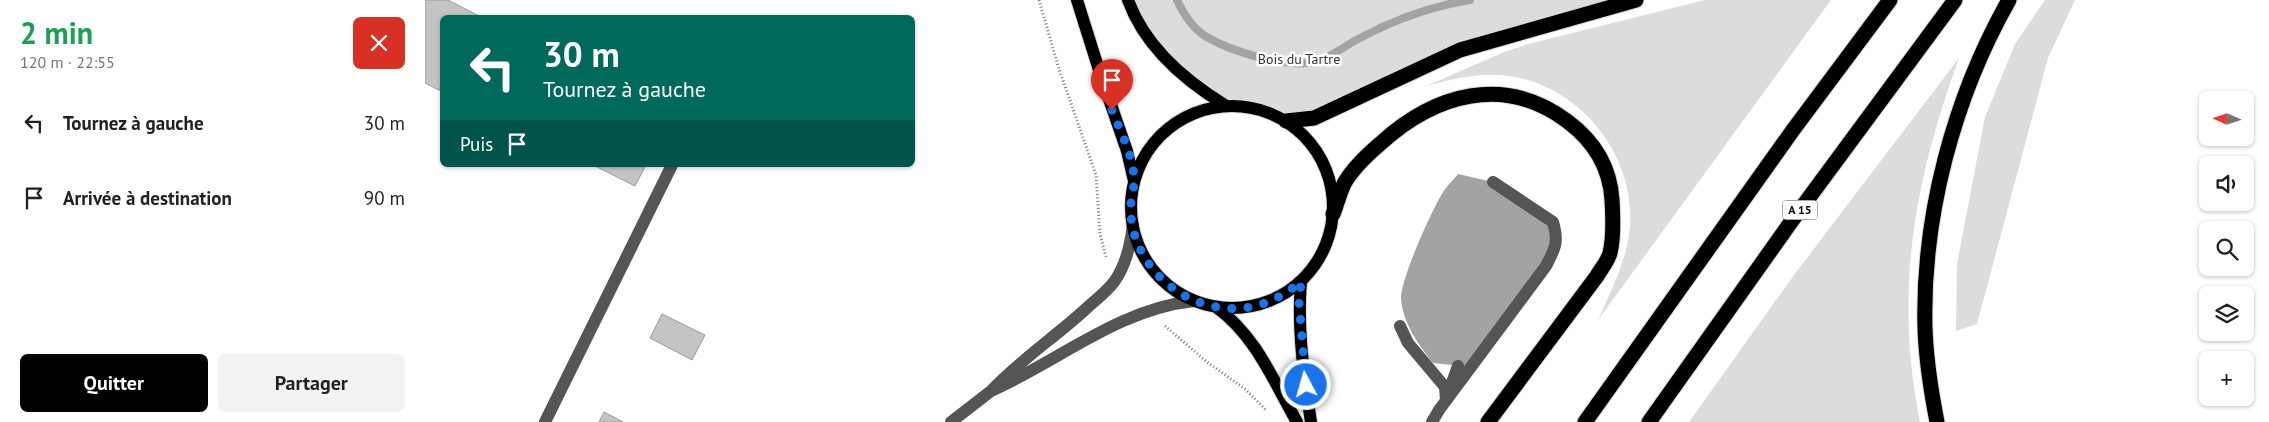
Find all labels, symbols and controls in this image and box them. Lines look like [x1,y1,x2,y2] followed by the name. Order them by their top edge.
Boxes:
[20,13,93,52] text: 2 min
[353,17,405,69] button: close
[543,31,620,77] text: 30 m
[460,35,525,100] icon: left
[1258,50,1340,68] park label: Bois du Tartre
[20,52,115,72] text: 120 m · 22:55
[1091,59,1133,110] pin
[1098,66,1126,94] icon: arrive
[543,75,706,103] text: Tournez à gauche
[2199,91,2254,146] north arrow
[2199,91,2254,406] map controls
[20,109,48,137] icon: left
[63,111,204,135] text: Tournez à gauche
[364,111,405,135] text: 30 m
[503,130,531,158] icon: arrive
[460,132,493,156] text: Puis
[2199,156,2254,211] button: sound
[20,184,48,212] icon: arrive
[63,186,232,210] text: Arrivée à destination
[364,186,405,210] text: 90 m
[1783,200,1817,220] road number: A 15
[2199,221,2254,276] button: search
[2199,286,2254,341] button: layers
[2199,351,2254,406] button: +
[20,354,208,412] button: Quitter
[218,354,405,412] button: Partager
[1279,358,1331,410] position arrow

